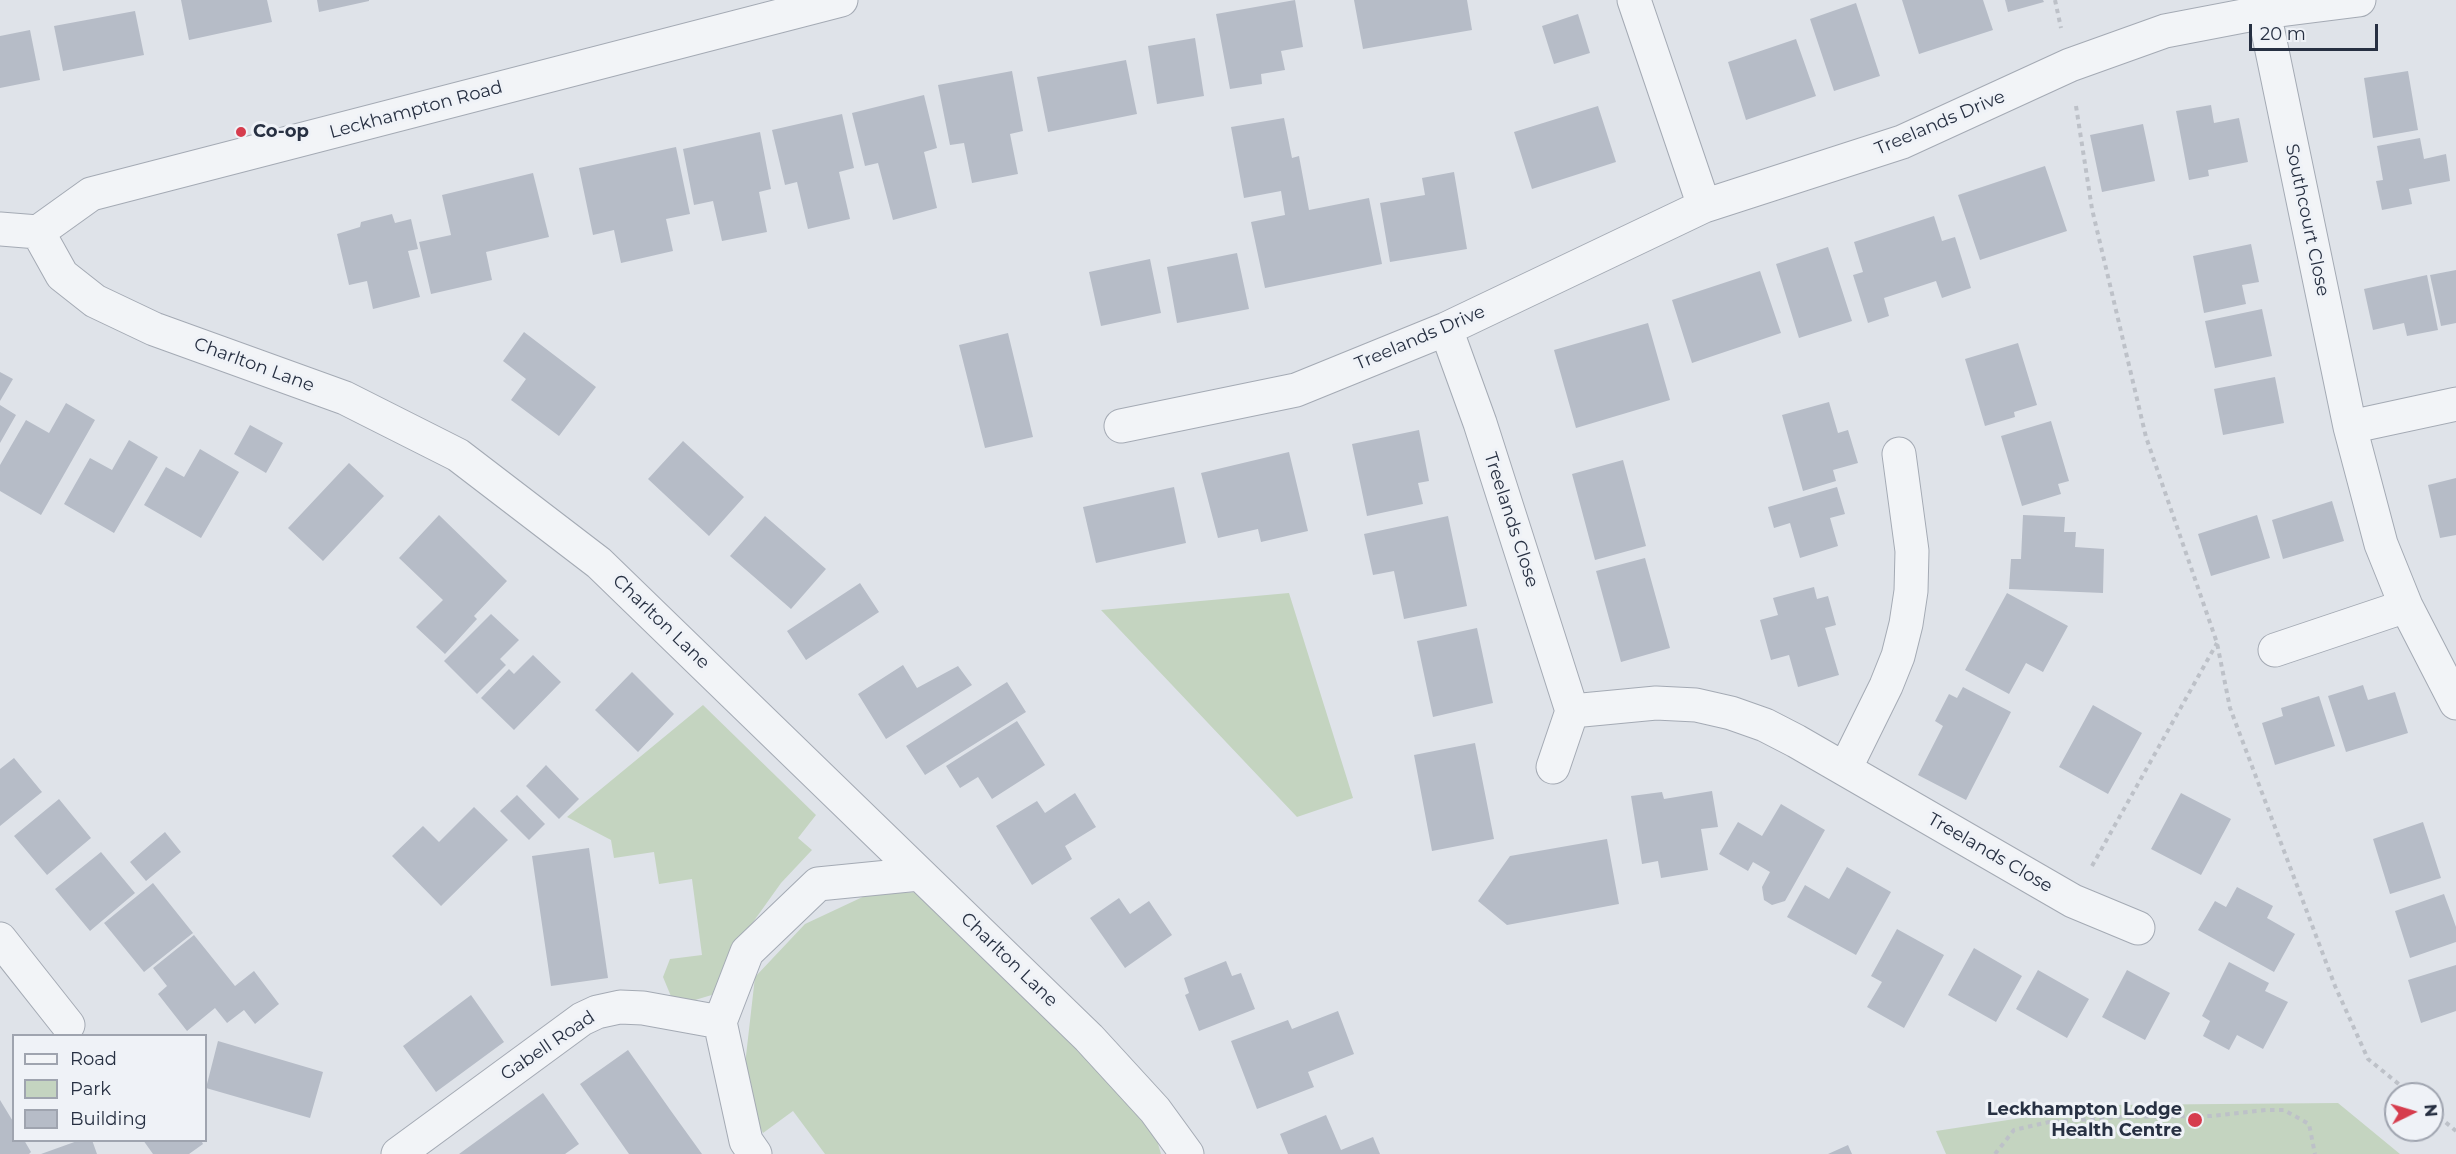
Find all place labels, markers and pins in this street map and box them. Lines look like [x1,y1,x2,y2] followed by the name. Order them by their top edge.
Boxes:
[253,121,309,143] place label: Co-op
[234,125,248,139] marker: Co-op
[1987,1099,2182,1142] place label: Leckhampton Lodge Health Centre
[2186,1111,2204,1129] marker: Leckhampton Lodge Health Centre

